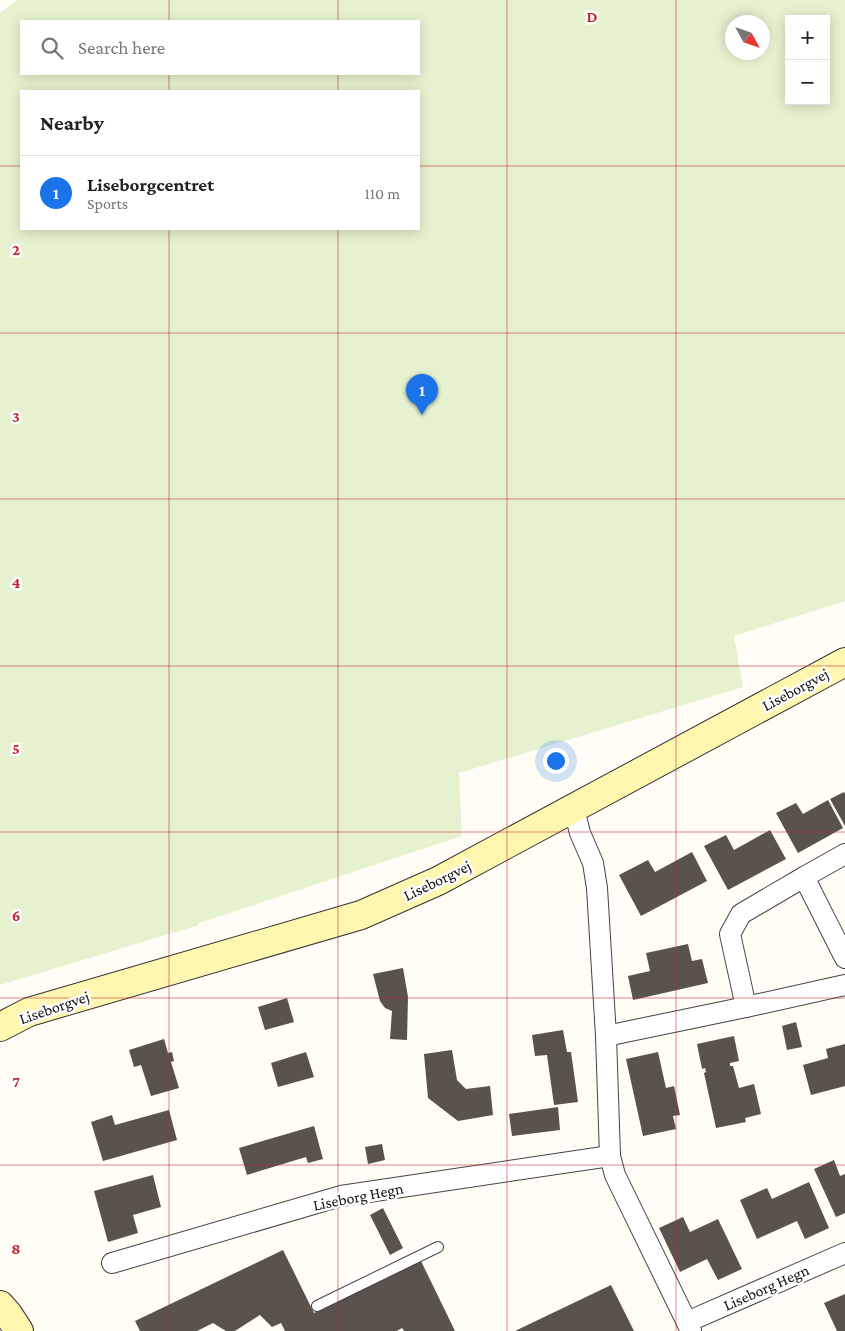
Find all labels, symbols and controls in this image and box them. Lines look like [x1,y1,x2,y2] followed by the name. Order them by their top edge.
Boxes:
[586,8,598,25] text: D
[725,15,770,60] north arrow
[785,15,830,105] map controls
[785,15,830,60] button: +
[20,20,420,75] search box
[38,34,66,62] icon: search
[78,37,165,58] text: Search here
[785,60,830,105] button: −
[40,111,104,135] text: Nearby
[87,174,214,195] text: Liseborgcentret
[53,185,59,202] text: 1
[364,185,400,202] text: 110 m
[87,195,128,212] text: Sports
[12,241,20,258] text: 2
[406,374,438,415] pin: 1
[12,408,20,425] text: 3
[12,574,21,591] text: 4
[759,665,832,715] street label: Liseborgvej
[12,740,20,757] text: 5
[543,748,569,774] your location
[401,857,474,905] street label: Liseborgvej
[12,907,20,924] text: 6
[17,988,92,1028] street label: Liseborgvej
[12,1073,20,1090] text: 7
[312,1179,405,1215] street label: Liseborg Hegn
[11,1240,21,1257] text: 8
[721,1261,812,1315] street label: Liseborg Hegn

